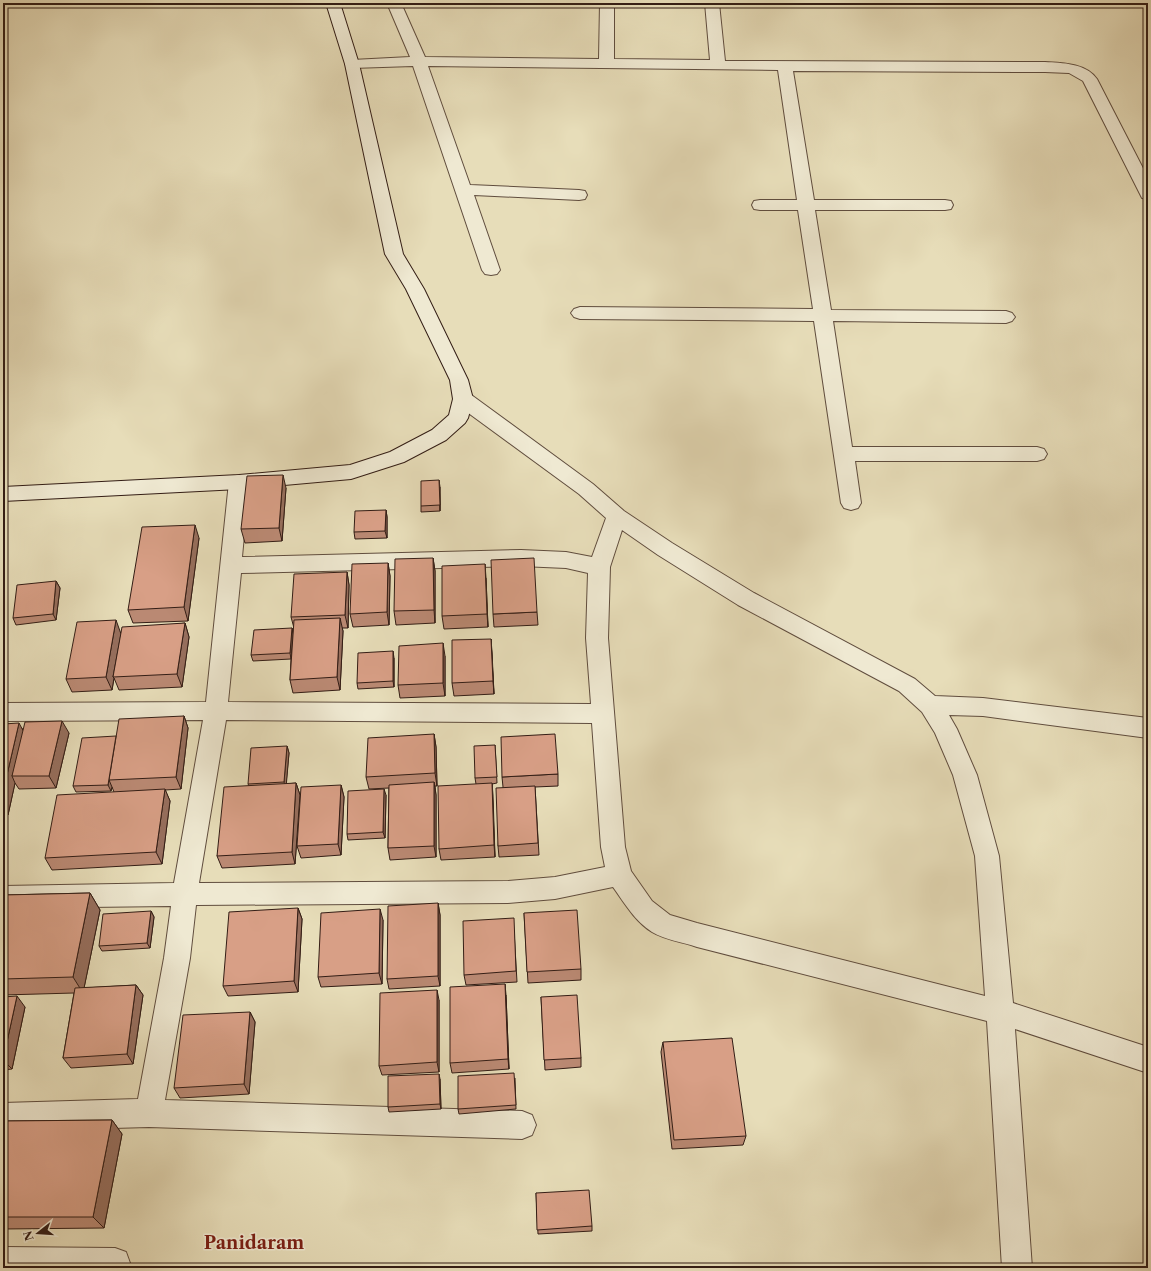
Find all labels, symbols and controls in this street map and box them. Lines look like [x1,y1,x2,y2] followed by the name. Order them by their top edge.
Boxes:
[18,1213,58,1253] north arrow
[20,1229,37,1243] text: N
[204,1232,304,1254] district label: Panidaram

